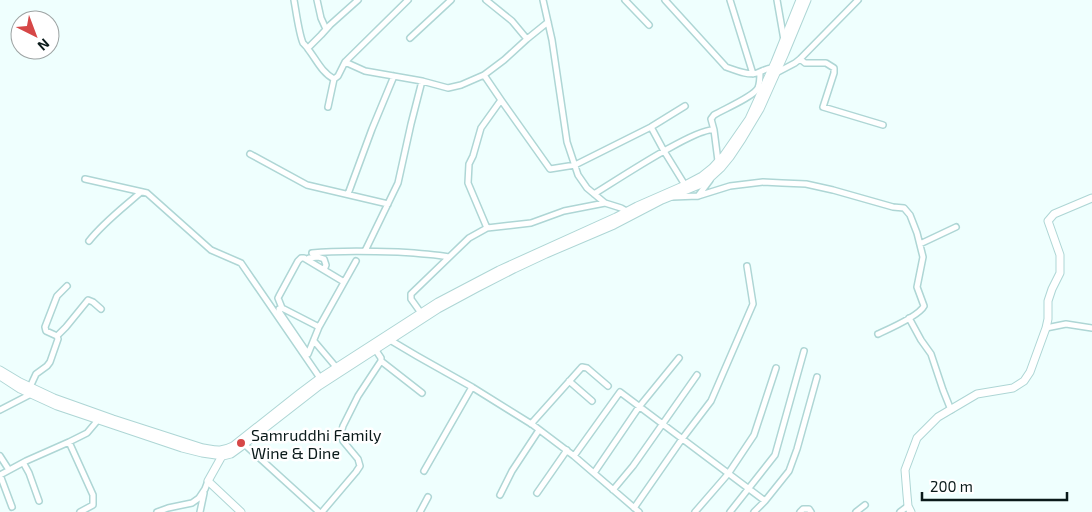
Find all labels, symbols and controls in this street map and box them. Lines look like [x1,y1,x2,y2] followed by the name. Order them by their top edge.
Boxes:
[10,10,60,60] north arrow
[35,35,53,55] text: N
[251,425,382,462] place label: Samruddhi Family Wine & Dine
[235,437,247,449] marker: Samruddhi Family Wine & Dine
[922,470,1067,502] scale bar
[930,477,973,495] text: 200 m

